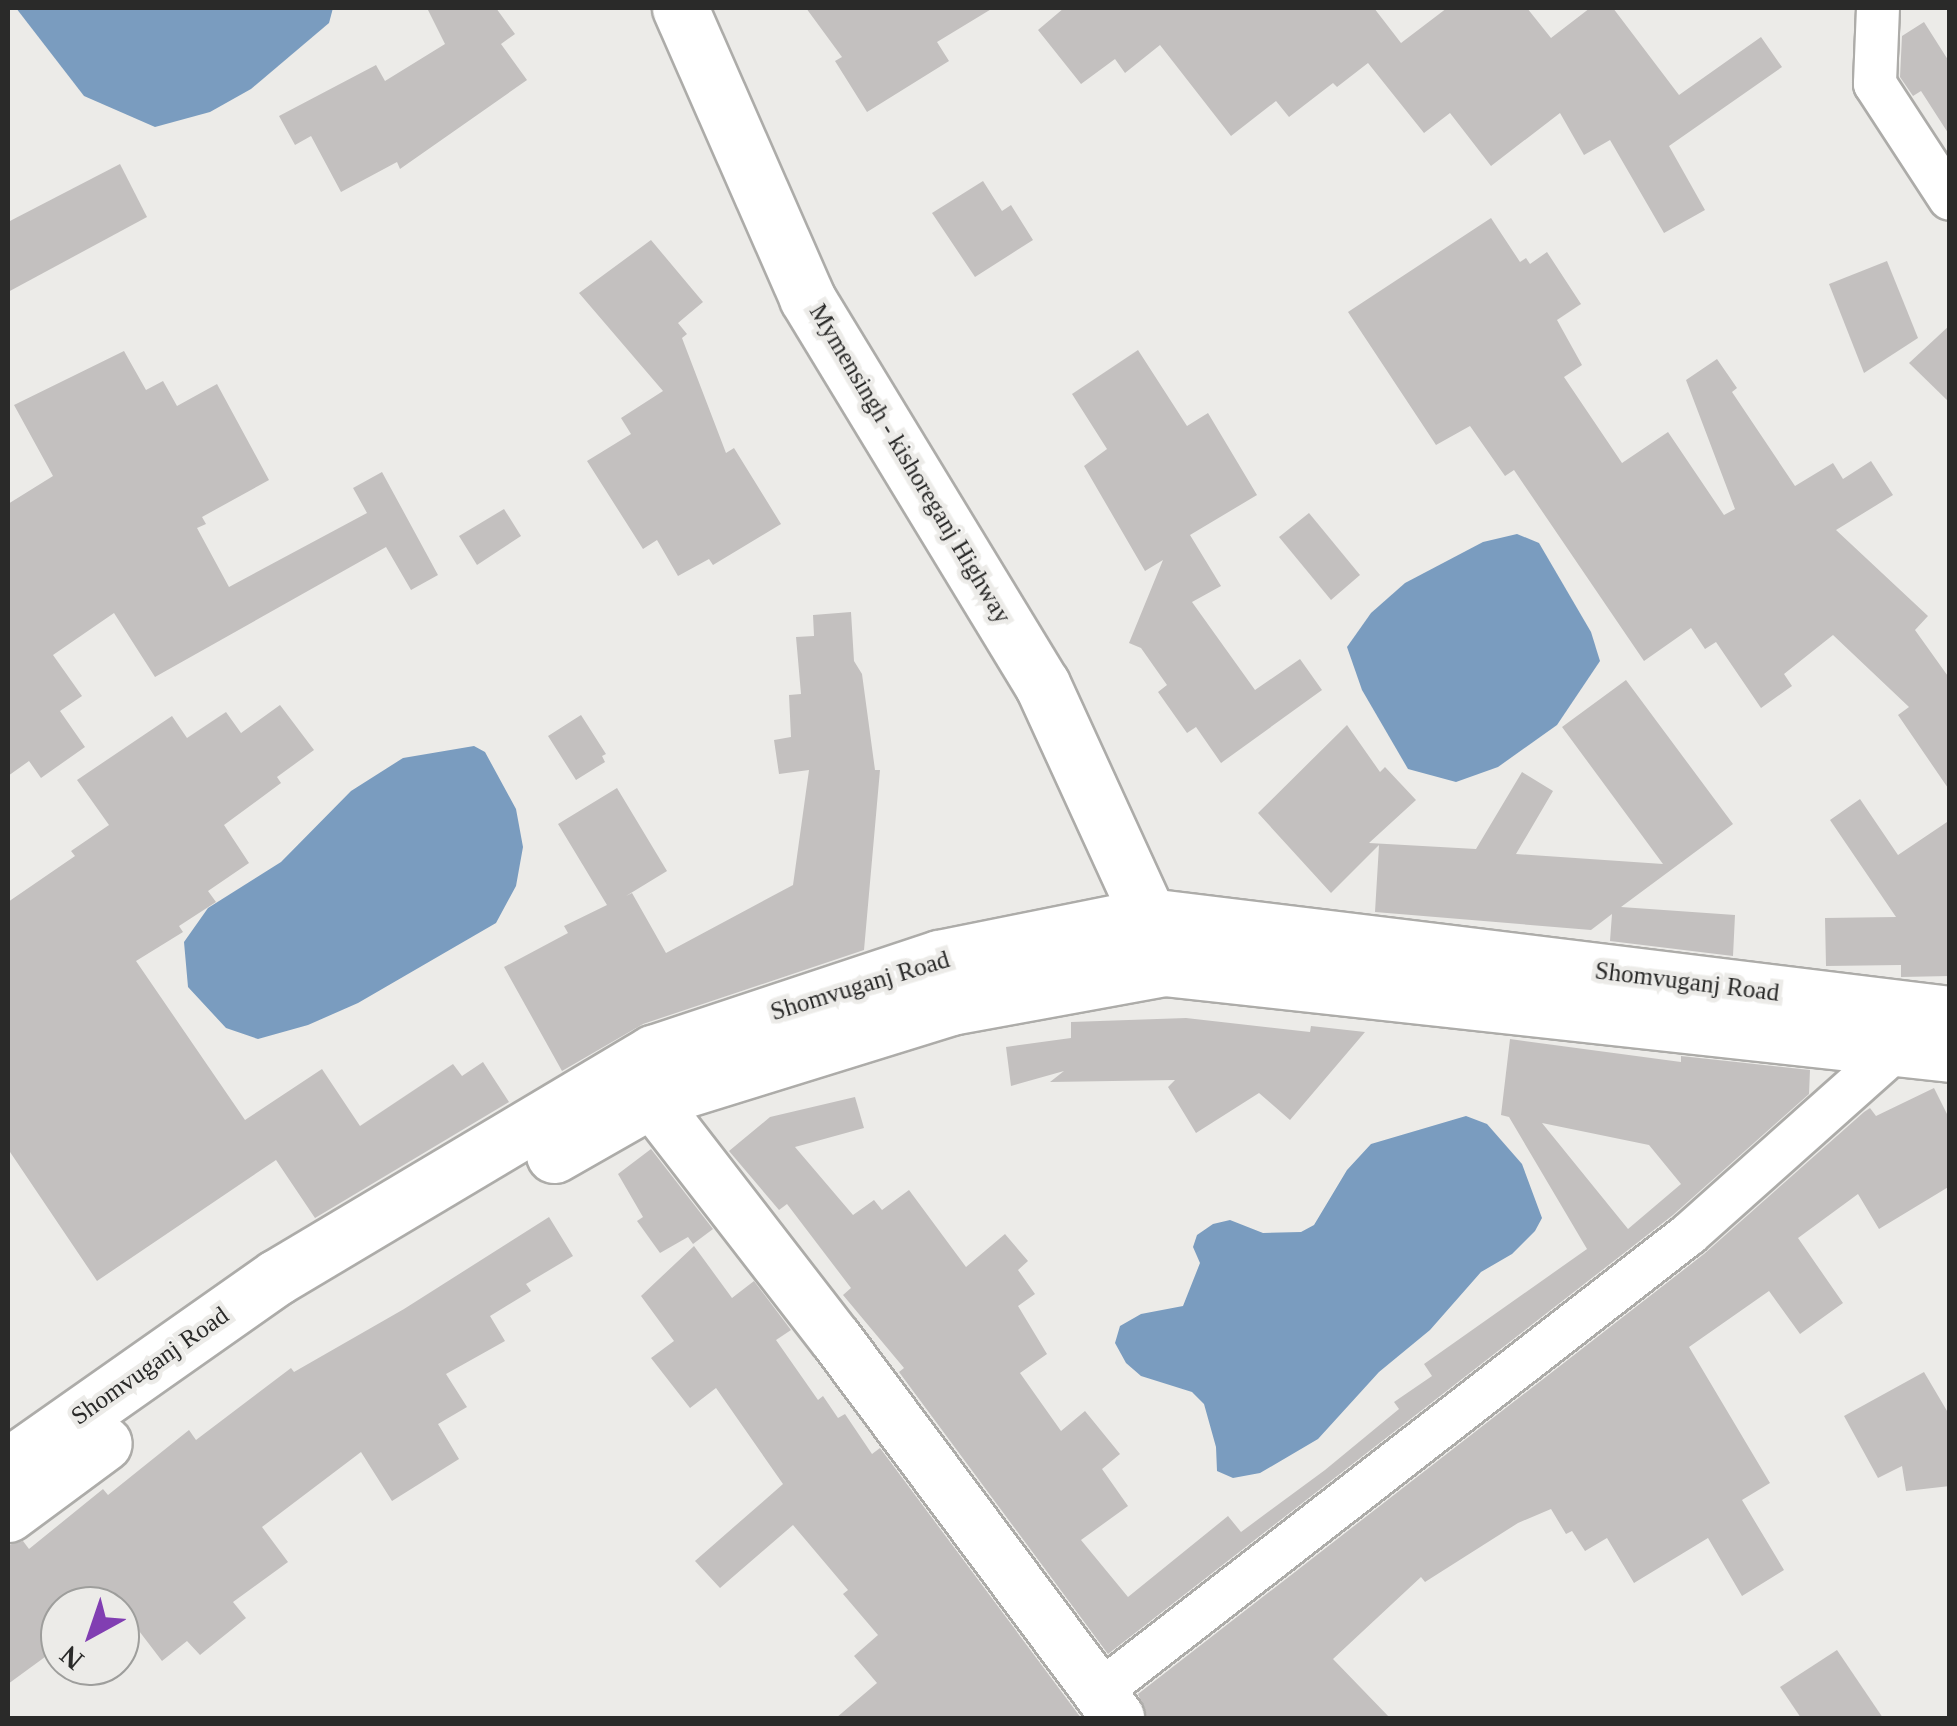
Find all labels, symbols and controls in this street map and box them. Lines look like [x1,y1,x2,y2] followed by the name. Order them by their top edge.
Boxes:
[789,276,1031,652] street label: Mymensingh - kishoreganj Highway
[753,940,967,1032] street label: Shomvuganj Road
[1579,954,1795,1010] street label: Shomvuganj Road
[54,1292,246,1440] street label: Shomvuganj Road
[40,1586,140,1686] north arrow
[54,1639,89,1676] text: N

